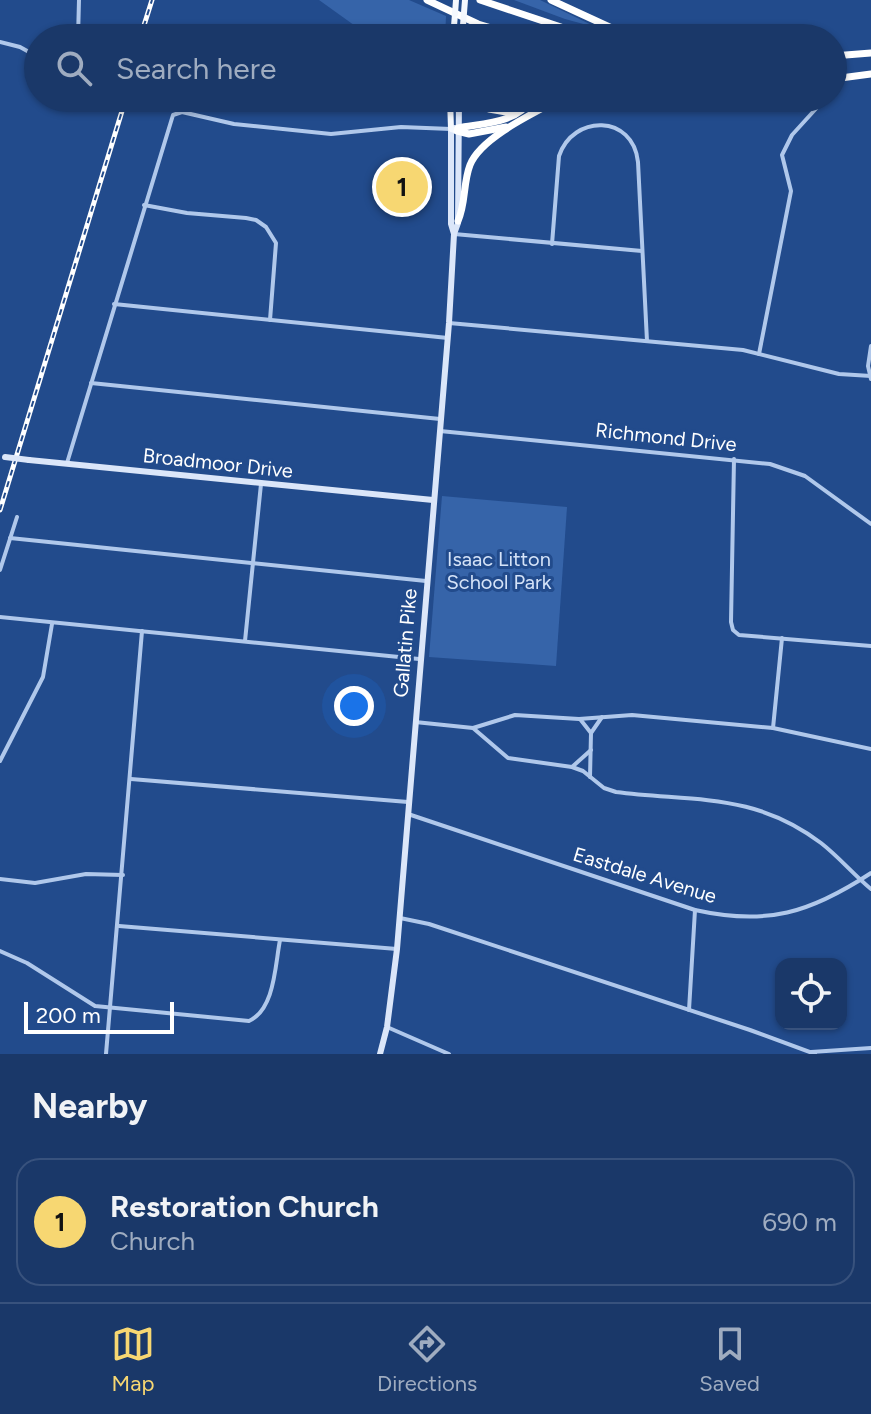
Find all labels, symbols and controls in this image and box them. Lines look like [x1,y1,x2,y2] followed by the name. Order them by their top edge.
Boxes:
[24,24,847,112] search box
[52,46,96,90] icon: search
[116,50,276,87] text: Search here
[376,157,428,217] pin: 1
[594,418,738,456] street label: Richmond Drive
[142,443,294,483] street label: Broadmoor Drive
[447,547,552,594] park label: Isaac Litton School Park
[388,587,422,699] street label: Gallatin Pike
[334,686,374,726] your location
[570,842,720,908] street label: Eastdale Avenue
[775,958,847,1030] map controls
[775,958,847,1030] button: locate
[24,998,174,1034] scale bar
[36,1002,101,1029] text: 200 m
[32,1086,147,1127] text: Nearby
[110,1188,379,1225] text: Restoration Church
[55,1206,65,1238] text: 1
[762,1206,837,1238] text: 690 m
[110,1225,195,1257] text: Church
[111,1322,155,1397] tab: Map
[377,1322,477,1397] tab: Directions
[699,1322,760,1397] tab: Saved

